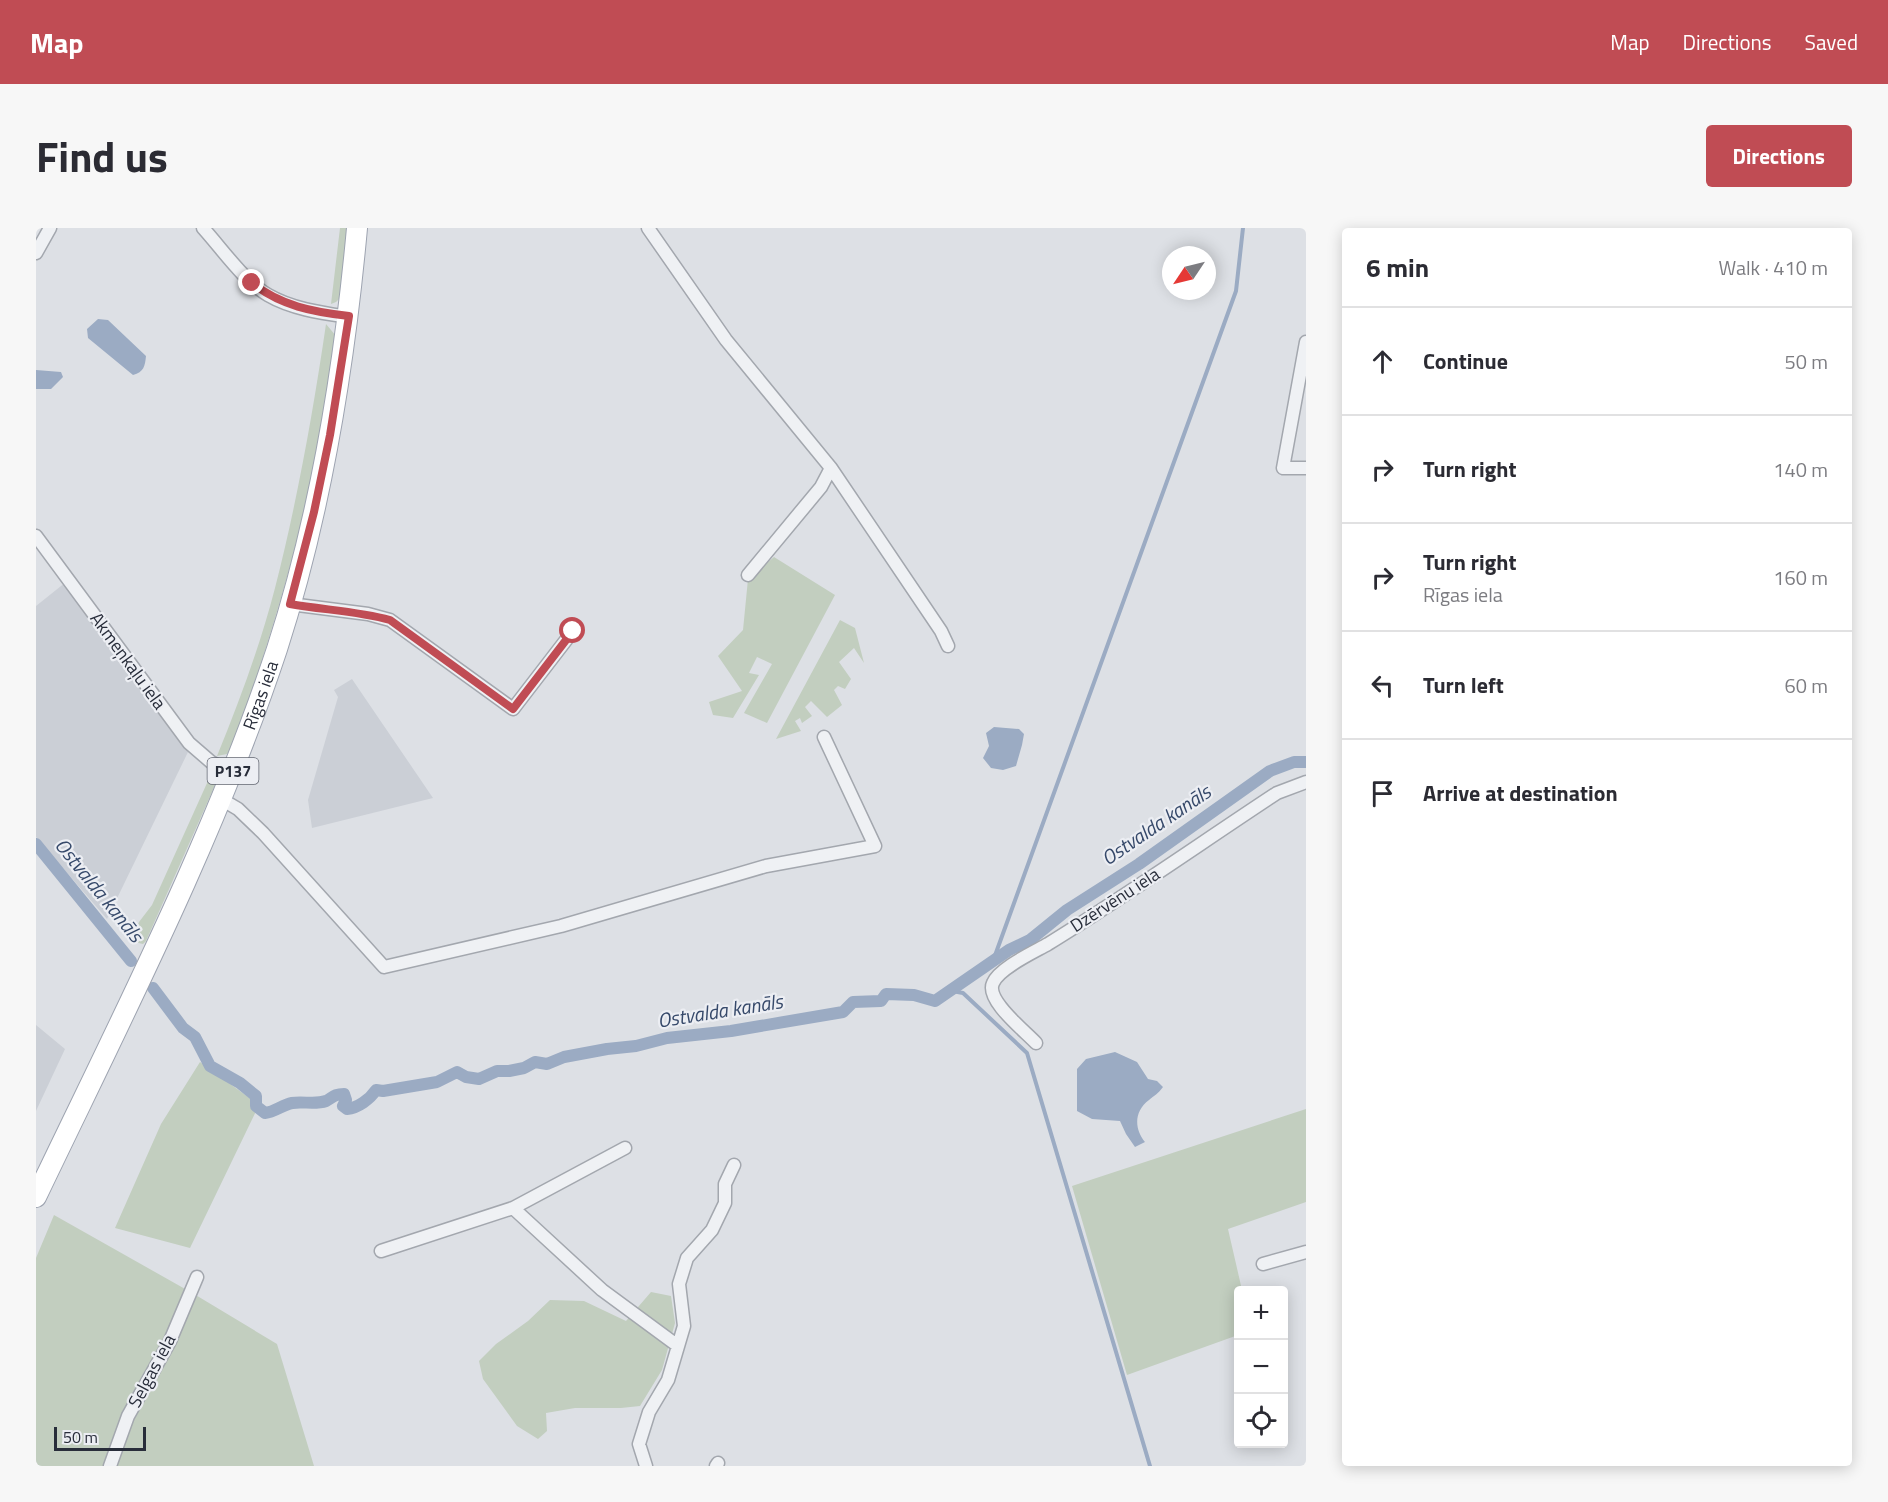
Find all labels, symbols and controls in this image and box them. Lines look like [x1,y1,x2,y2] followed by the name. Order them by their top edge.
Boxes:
[30,21,84,64] text: Map
[1610,26,1650,58] text: Map
[1683,26,1772,58] text: Directions
[1805,26,1858,58] text: Saved
[36,124,168,188] text: Find us
[1706,125,1852,187] button: Directions
[1162,246,1216,300] north arrow
[1366,248,1429,287] text: 6 min
[1719,252,1828,283] text: Walk · 410 m
[238,269,264,295] route end
[1423,344,1508,378] text: Continue
[1366,345,1399,378] icon: ahead
[1784,346,1828,377] text: 50 m
[1423,452,1517,486] text: Turn right
[1366,453,1399,486] icon: right
[1773,454,1828,485] text: 140 m
[1423,545,1517,579] text: Turn right
[1366,561,1399,594] icon: right
[1773,562,1828,593] text: 160 m
[1423,579,1503,610] text: Rīgas iela
[84,606,173,715] street label: Akmeņkaļu iela
[559,617,585,643] route start
[235,657,285,734] street label: Rīgas iela
[1423,668,1504,702] text: Turn left
[1366,669,1399,702] icon: left
[1784,670,1828,701] text: 60 m
[208,758,258,784] road number: P137
[1095,776,1218,873] water label: Ostvalda kanāls
[1423,776,1618,810] text: Arrive at destination
[1366,777,1399,810] icon: arrive
[48,831,152,950] water label: Ostvalda kanāls
[1065,860,1165,939] street label: Dzērvēnu iela
[655,985,786,1036] water label: Ostvalda kanāls
[1234,1286,1288,1448] map controls
[1234,1286,1288,1340] button: +
[121,1329,182,1412] street label: Selgas iela
[1234,1340,1288,1394] button: −
[1234,1394,1288,1448] button: locate
[54,1424,146,1452] scale bar
[63,1425,98,1449] text: 50 m

